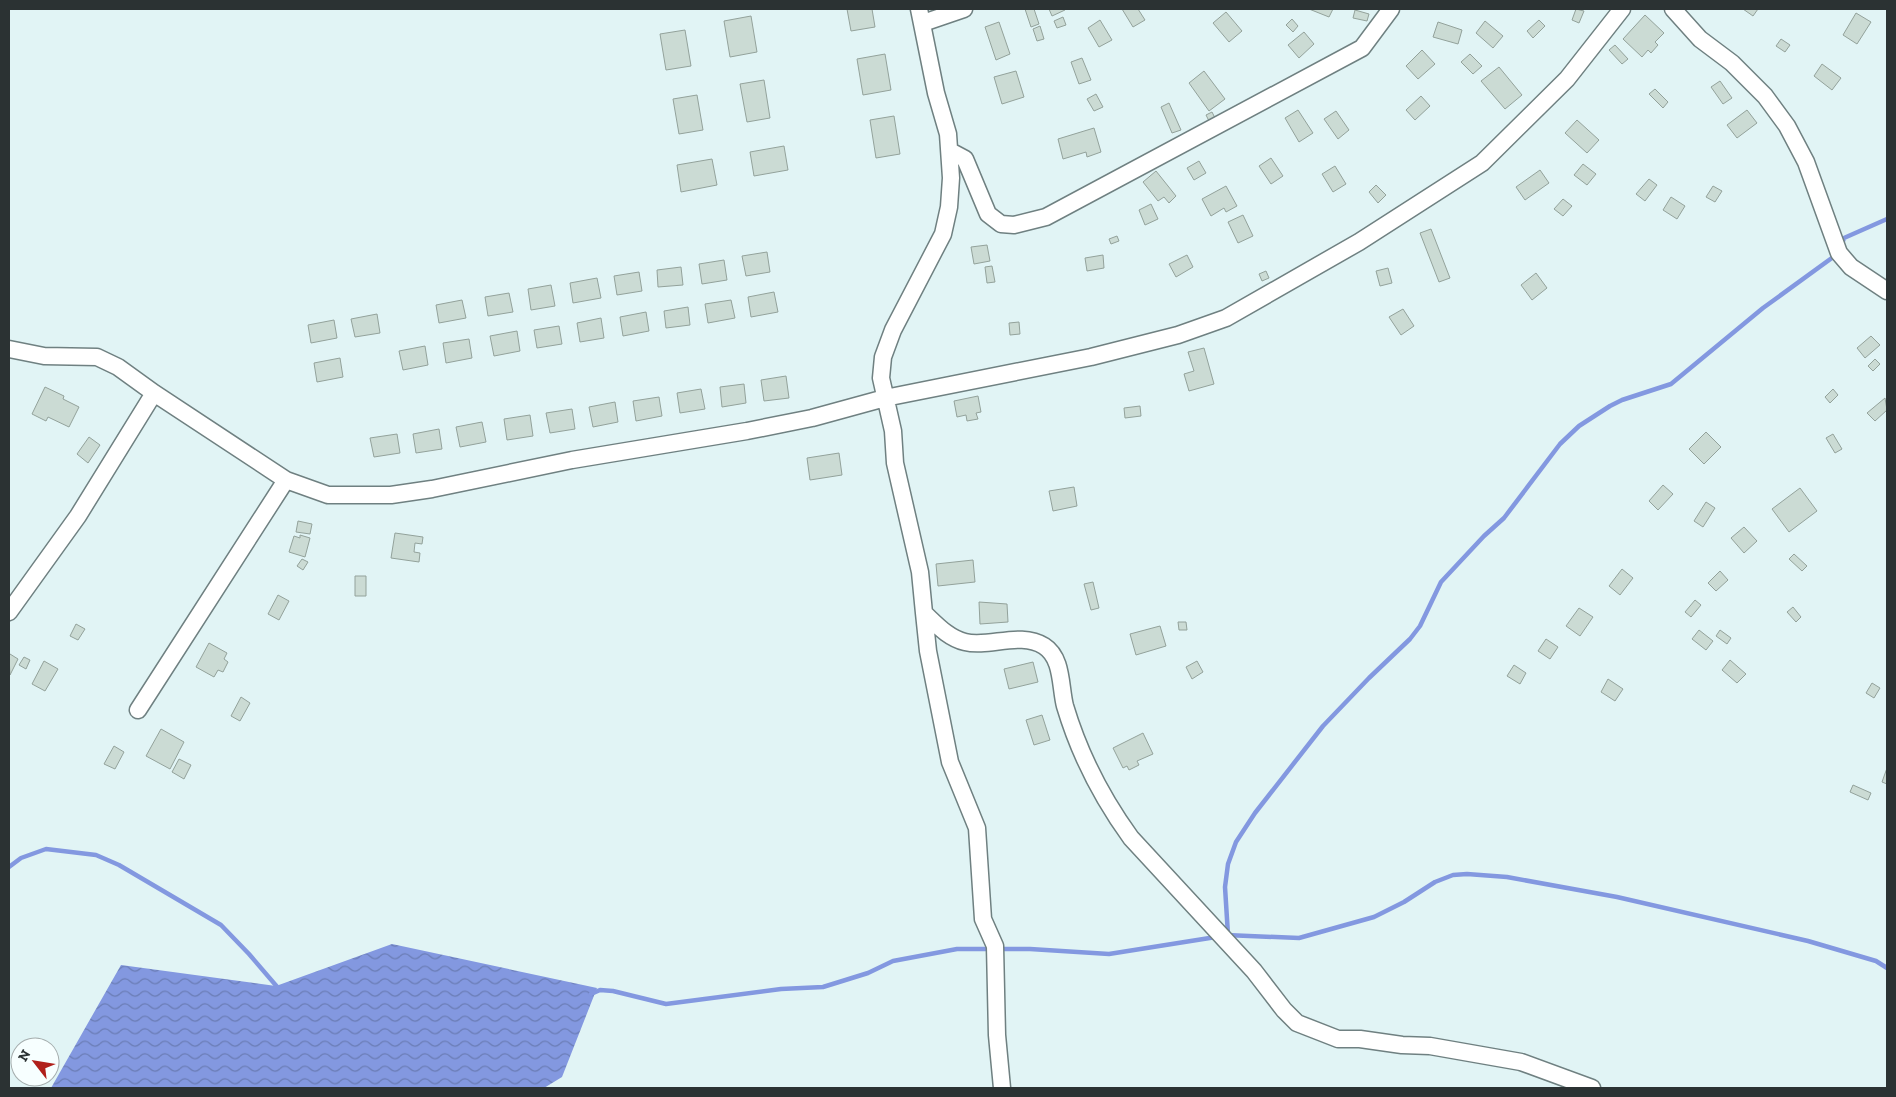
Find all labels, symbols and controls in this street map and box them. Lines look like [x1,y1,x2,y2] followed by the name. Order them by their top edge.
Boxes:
[10,1037,60,1087] north arrow
[14,1046,34,1065] text: N

